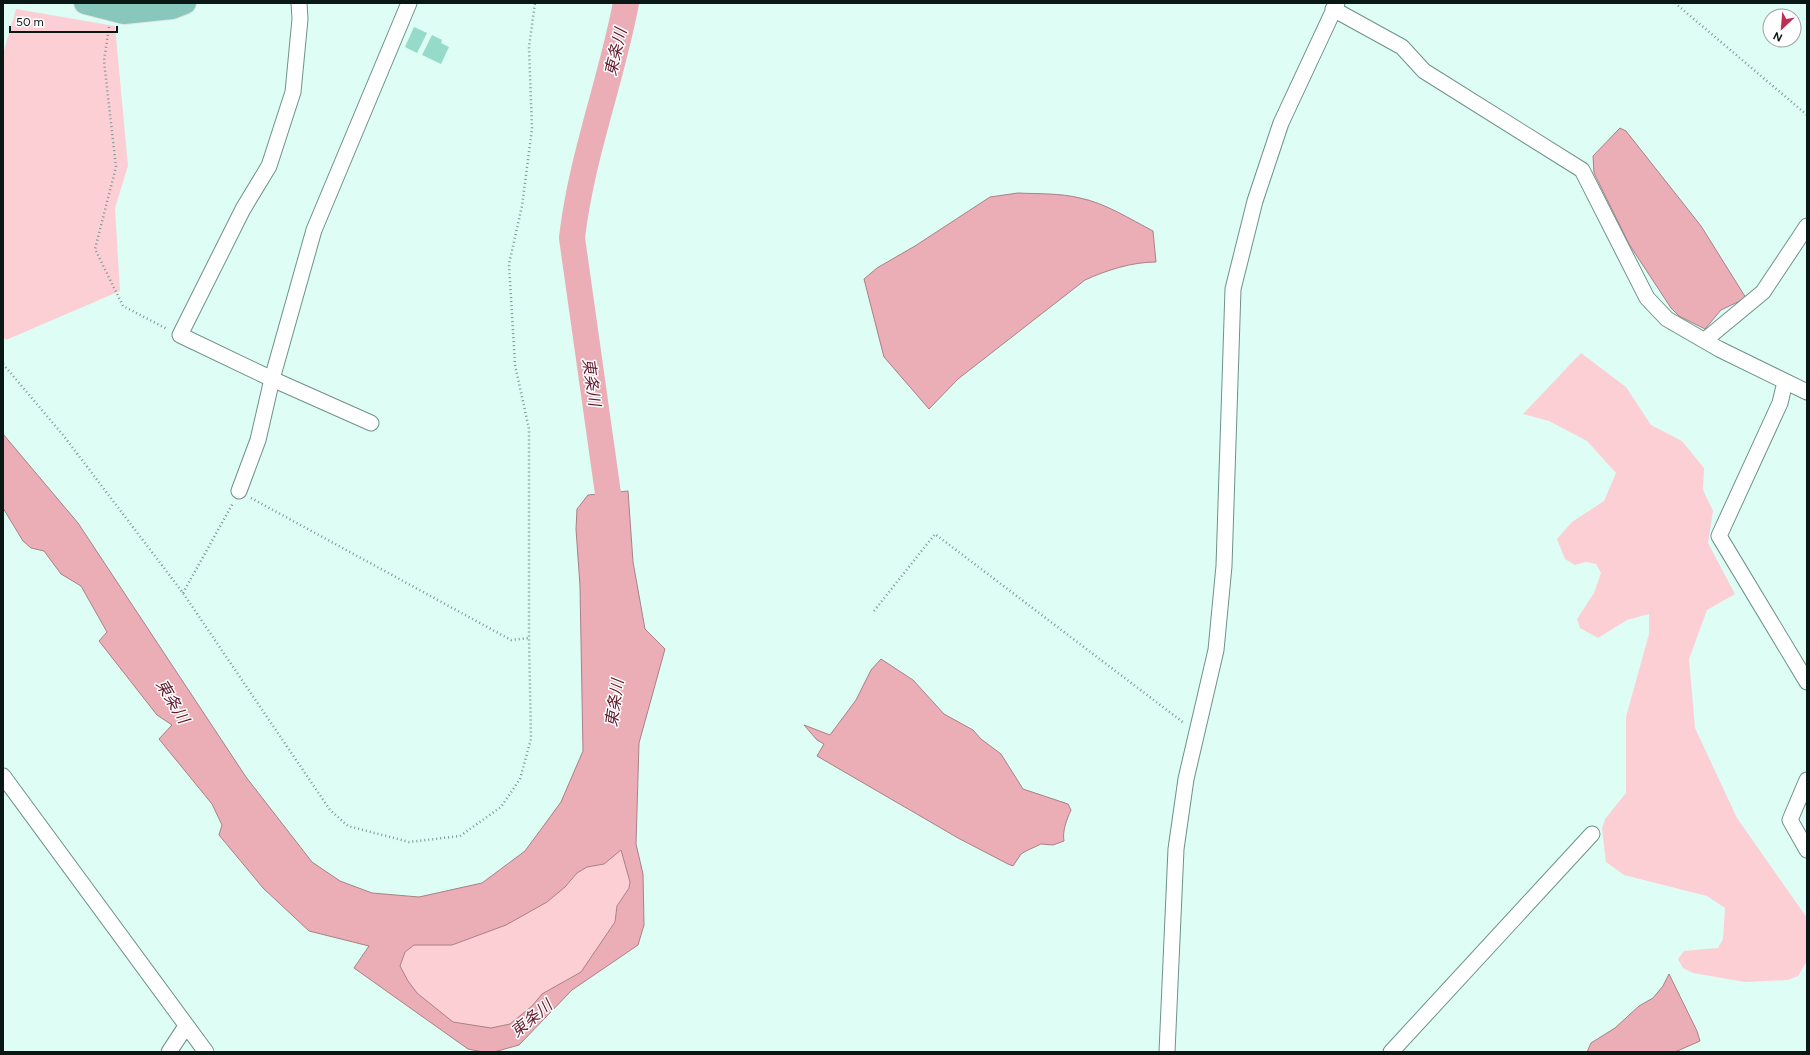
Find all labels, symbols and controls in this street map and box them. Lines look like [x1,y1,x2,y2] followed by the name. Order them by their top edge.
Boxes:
[10,8,117,34] scale bar
[1762,8,1802,48] north arrow
[16,15,44,29] text: 50 m
[601,25,631,78] water label: 東条川
[1771,29,1785,44] text: N
[579,357,605,409] water label: 東条川
[152,676,194,728] water label: 東条川
[602,676,628,728] water label: 東条川
[507,994,557,1041] water label: 東条川

